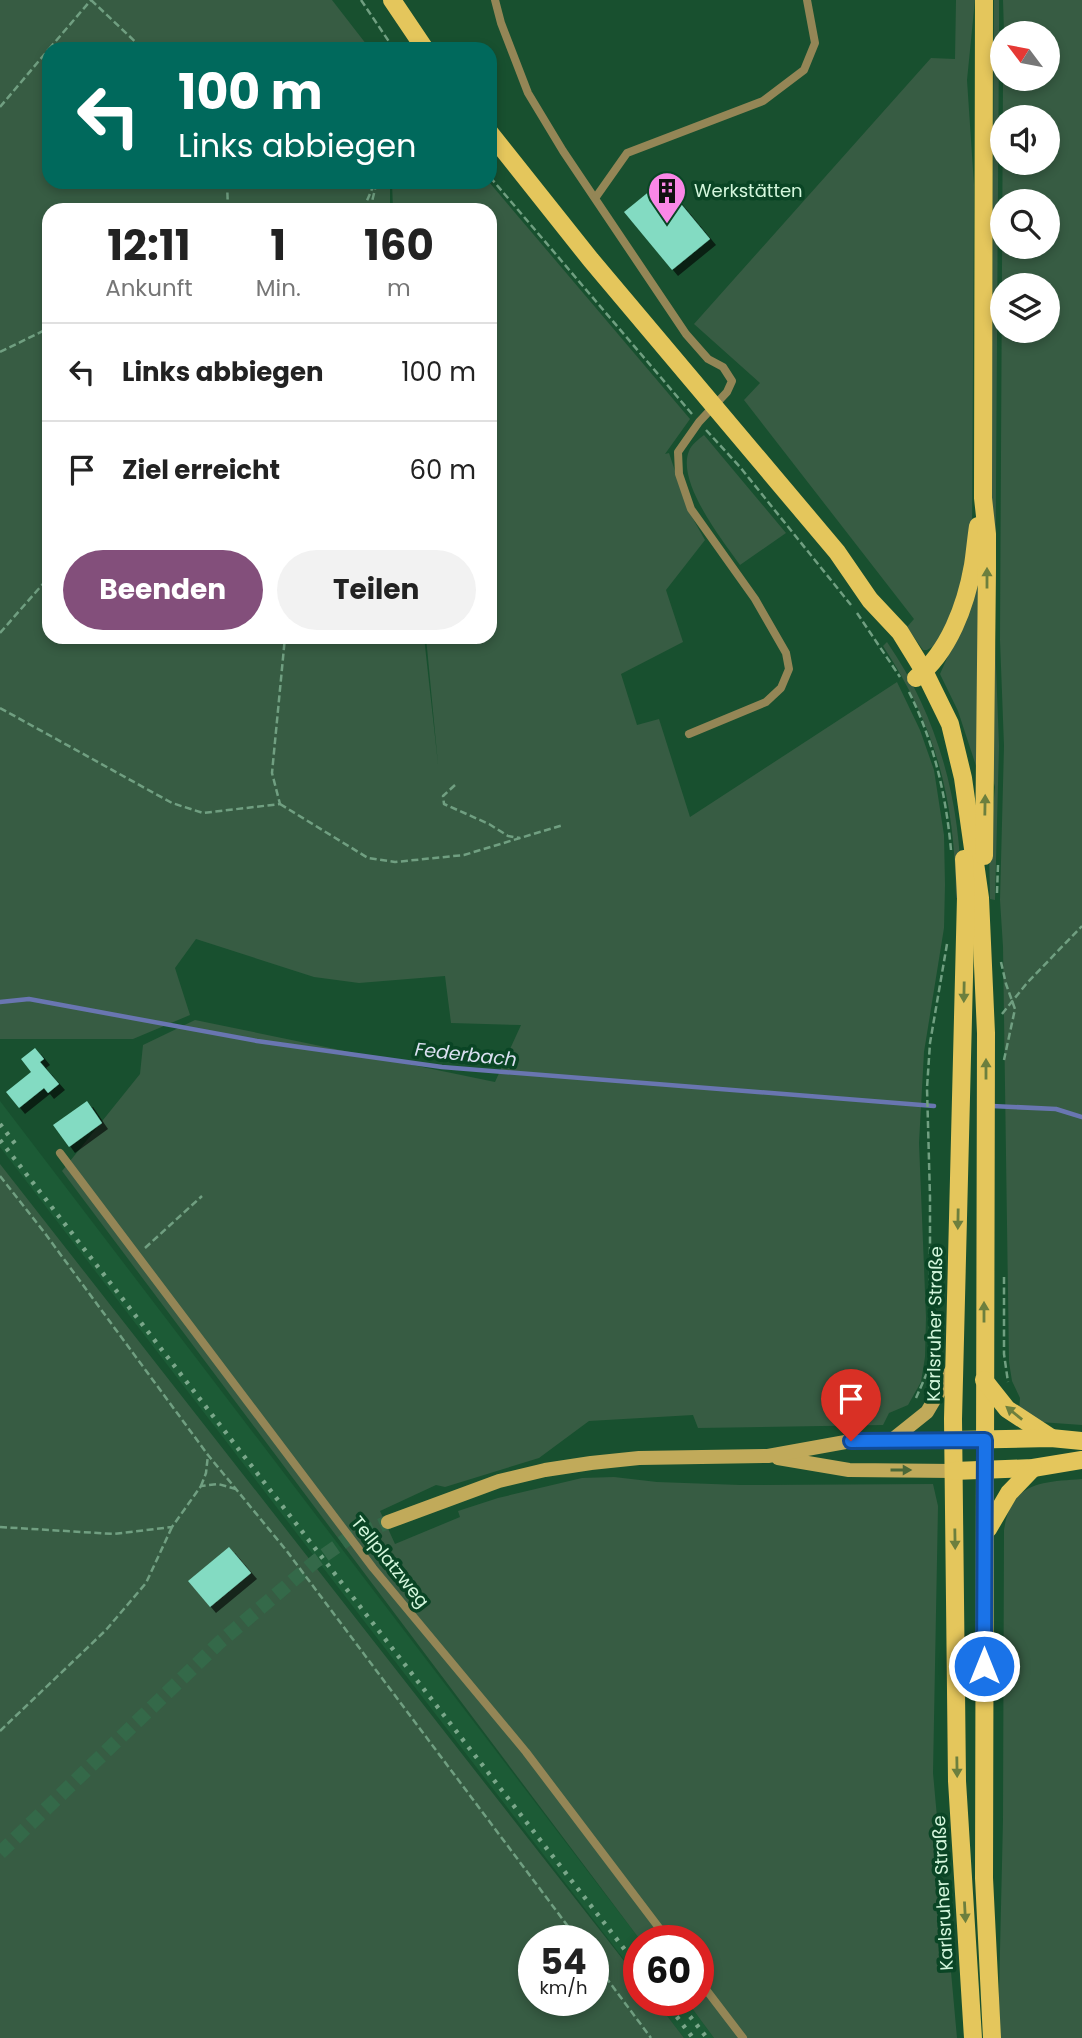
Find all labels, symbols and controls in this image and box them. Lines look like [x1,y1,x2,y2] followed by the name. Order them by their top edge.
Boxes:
[990,21,1060,91] north arrow
[990,21,1060,343] map controls
[178,58,323,126] text: 100 m
[63,70,154,161] icon: left
[990,105,1060,175] button: sound
[178,123,416,168] text: Links abbiegen
[646,170,688,225] building icon: Werkstätten
[694,178,803,203] place label: Werkstätten
[990,189,1060,259] button: search
[107,216,191,275] text: 12:11
[270,216,286,275] text: 1
[364,216,434,275] text: 160
[105,272,193,304] text: Ankunft
[256,272,301,304] text: Min.
[387,272,411,304] text: m
[990,273,1060,343] button: layers
[63,353,101,391] icon: left
[122,354,324,390] text: Links abbiegen
[401,354,476,390] text: 100 m
[63,451,101,489] icon: arrive
[122,452,280,488] text: Ziel erreicht
[409,452,476,488] text: 60 m
[63,550,263,630] button: Beenden
[277,550,476,630] button: Teilen
[981,567,993,589] one-way arrow
[979,794,991,816] one-way arrow
[958,981,969,1003] one-way arrow
[414,1036,518,1073] water label: Federbach
[980,1058,992,1080] one-way arrow
[952,1208,964,1230] one-way arrow
[921,1246,948,1402] street label: Karlsruher Straße
[978,1301,990,1323] one-way arrow
[821,1369,881,1441] pin
[832,1380,870,1418] icon: arrive
[1005,1406,1023,1421] one-way arrow
[891,1464,913,1476] one-way arrow
[346,1511,435,1613] street label: Tellplatzweg
[949,1528,961,1550] one-way arrow
[947,1629,1021,1703] position arrow
[951,1756,963,1778] one-way arrow
[926,1815,959,1971] street label: Karlsruher Straße
[960,1901,971,1923] one-way arrow
[623,1925,714,2016] speed limit sign: 60
[540,1937,587,1986] text: 54
[540,1975,587,2000] text: km/h

